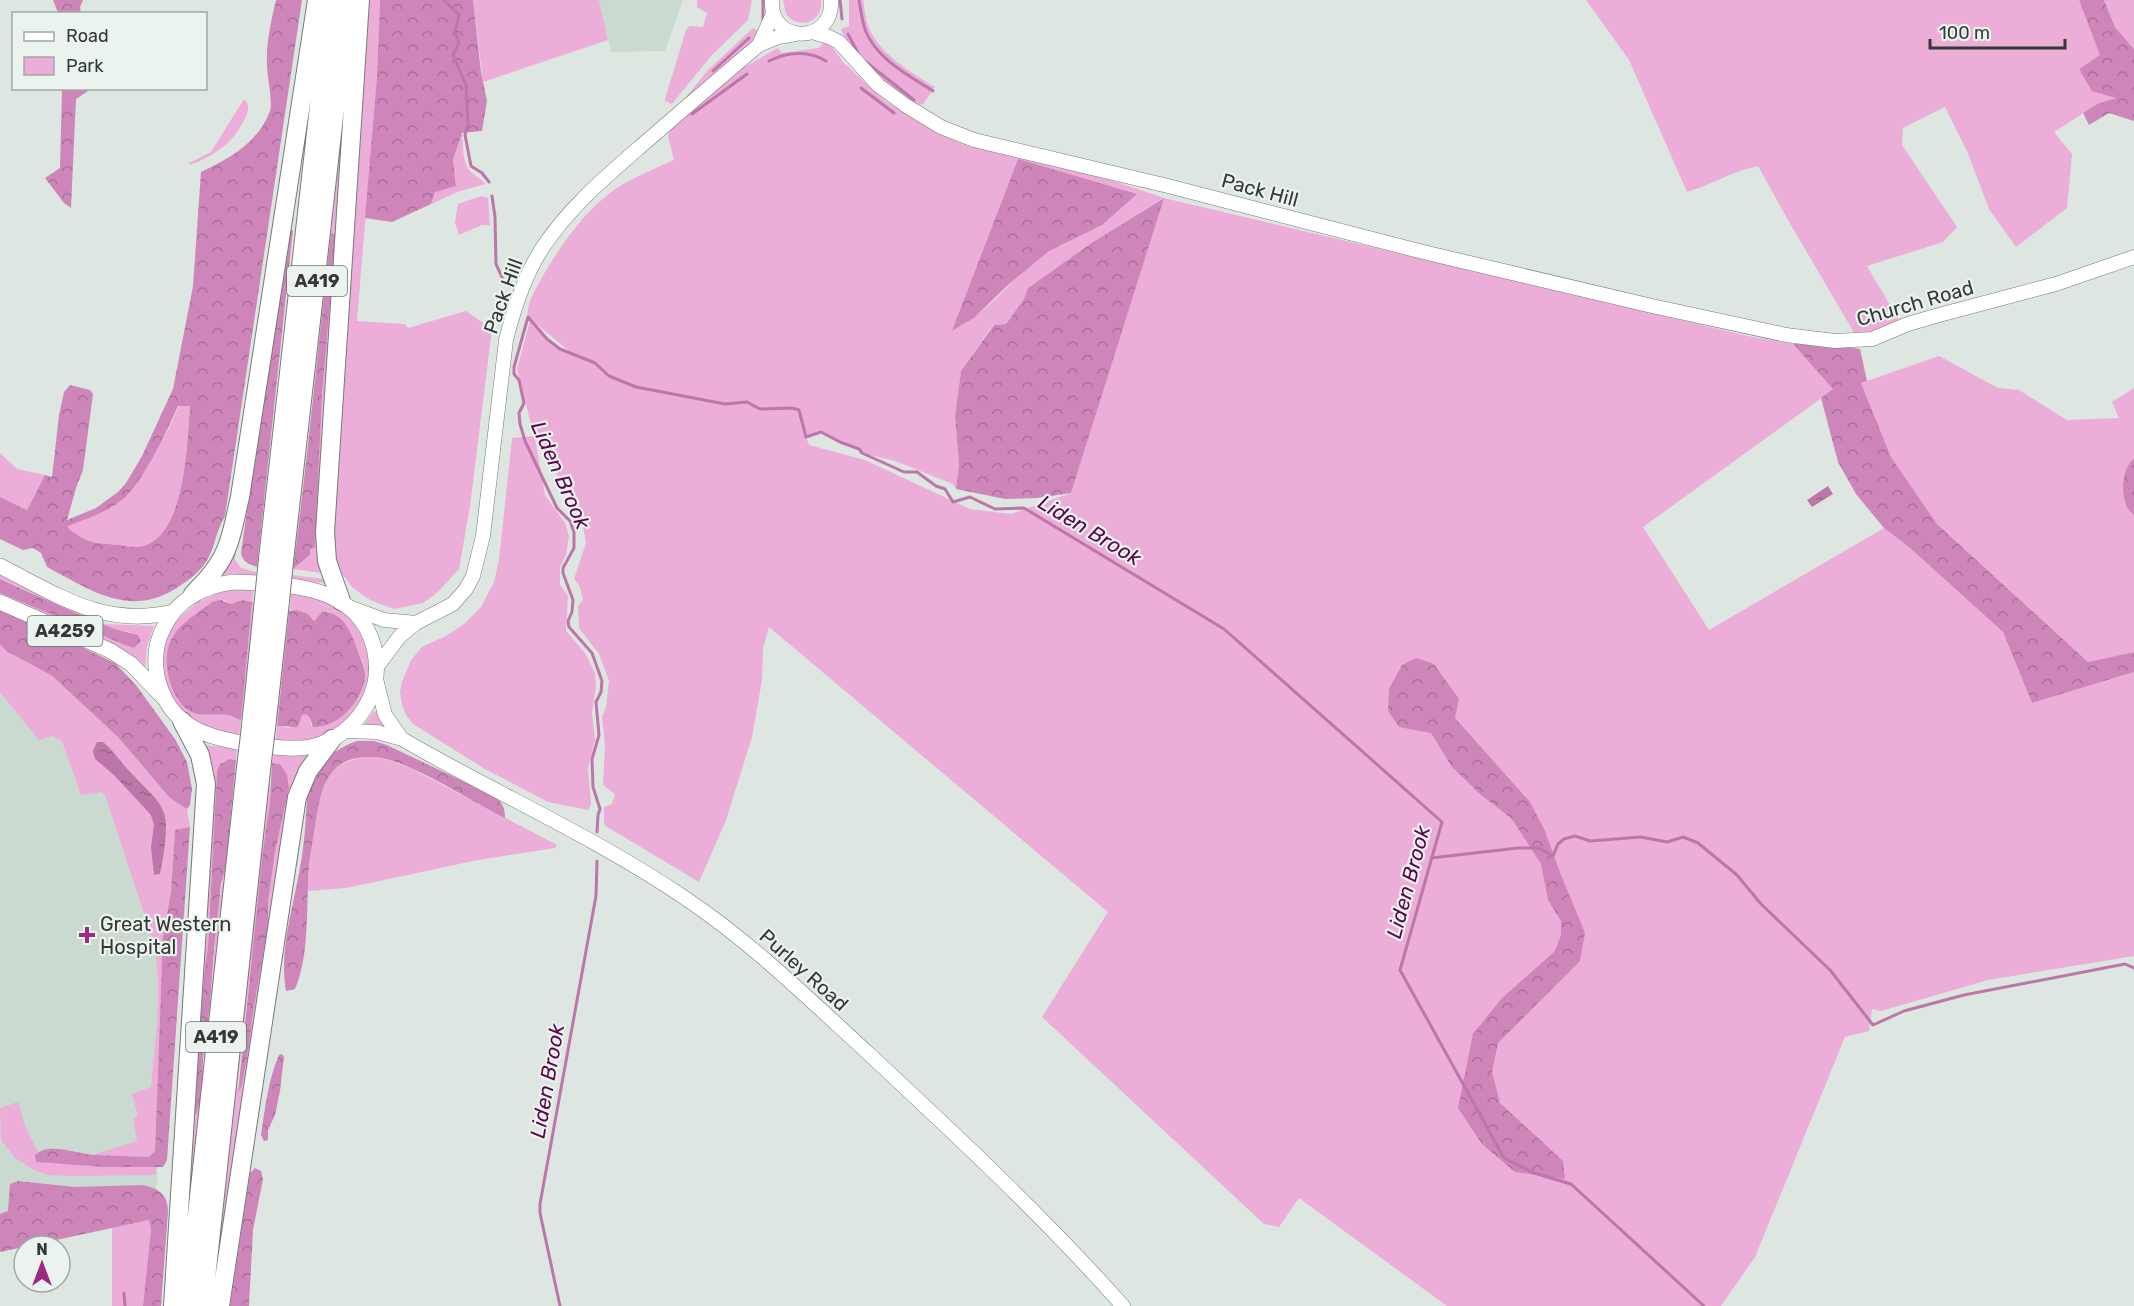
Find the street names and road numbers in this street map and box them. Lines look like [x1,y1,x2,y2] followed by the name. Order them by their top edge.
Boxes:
[1219,168,1301,212] street label: Pack Hill
[478,255,528,337] street label: Pack Hill
[287,266,347,296] road number: A419
[1854,275,1976,331] street label: Church Road
[28,616,103,646] road number: A4259
[755,924,853,1016] street label: Purley Road
[186,1022,246,1052] road number: A419

